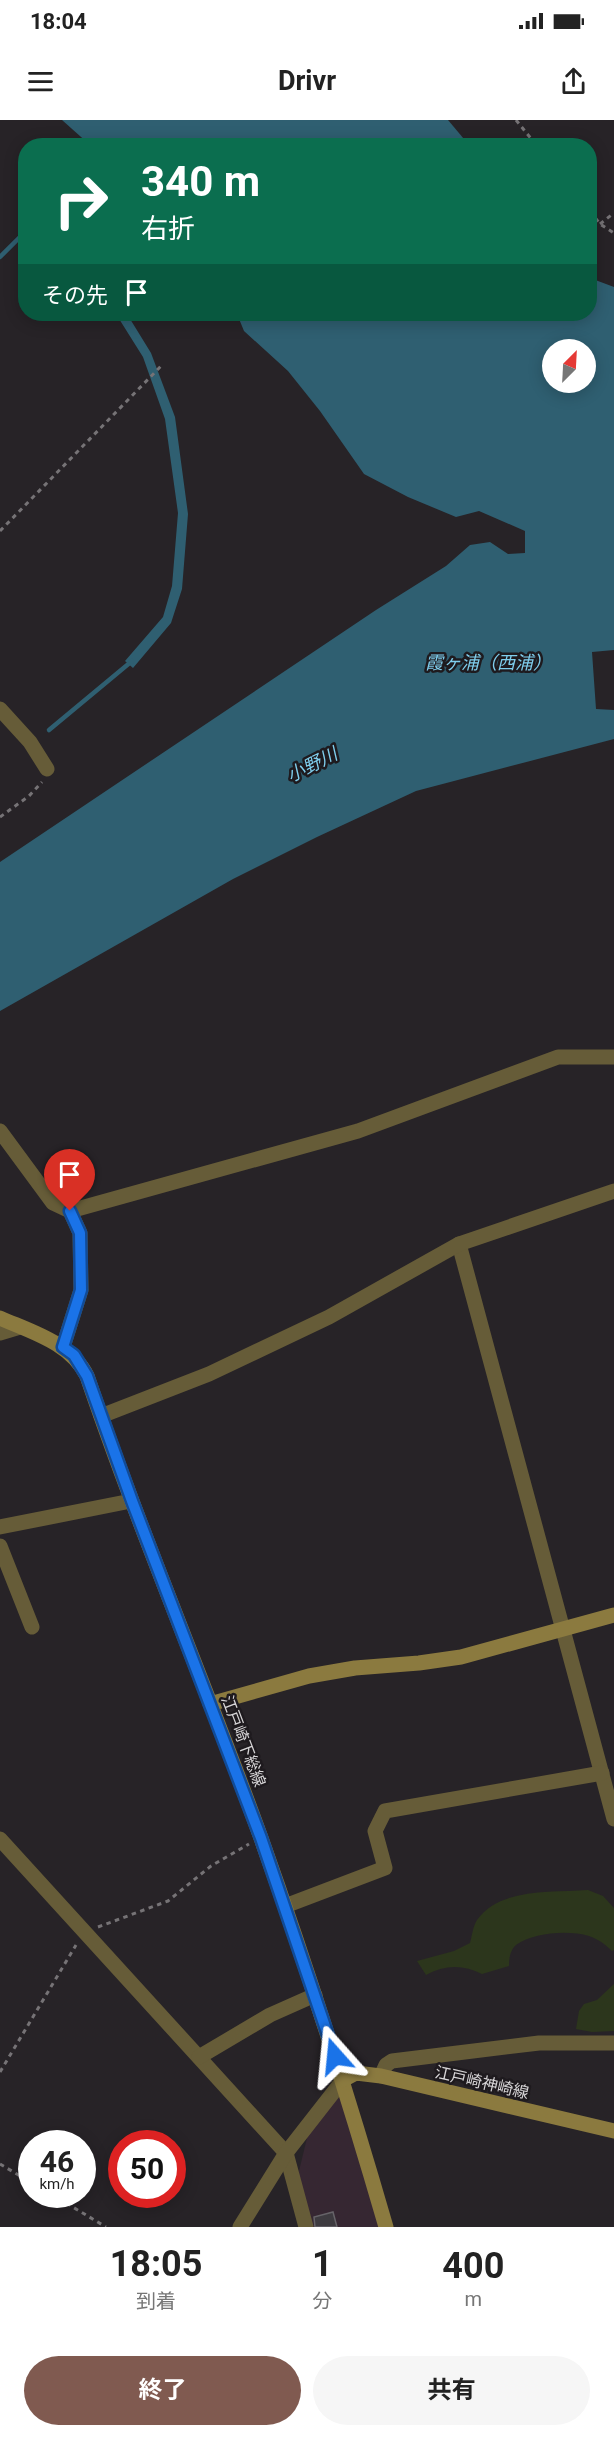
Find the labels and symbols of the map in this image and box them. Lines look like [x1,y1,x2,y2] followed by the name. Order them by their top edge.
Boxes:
[542,339,596,393] north arrow
[425,652,551,673] water label: 霞ヶ浦（西浦）
[283,742,342,786] water label: 小野川
[44,1149,95,1211] pin
[217,1693,270,1789] street label: 江戸崎下総線
[303,2024,367,2088] position arrow
[433,2062,531,2103] street label: 江戸崎神崎線
[108,2130,186,2208] speed limit sign: 50

